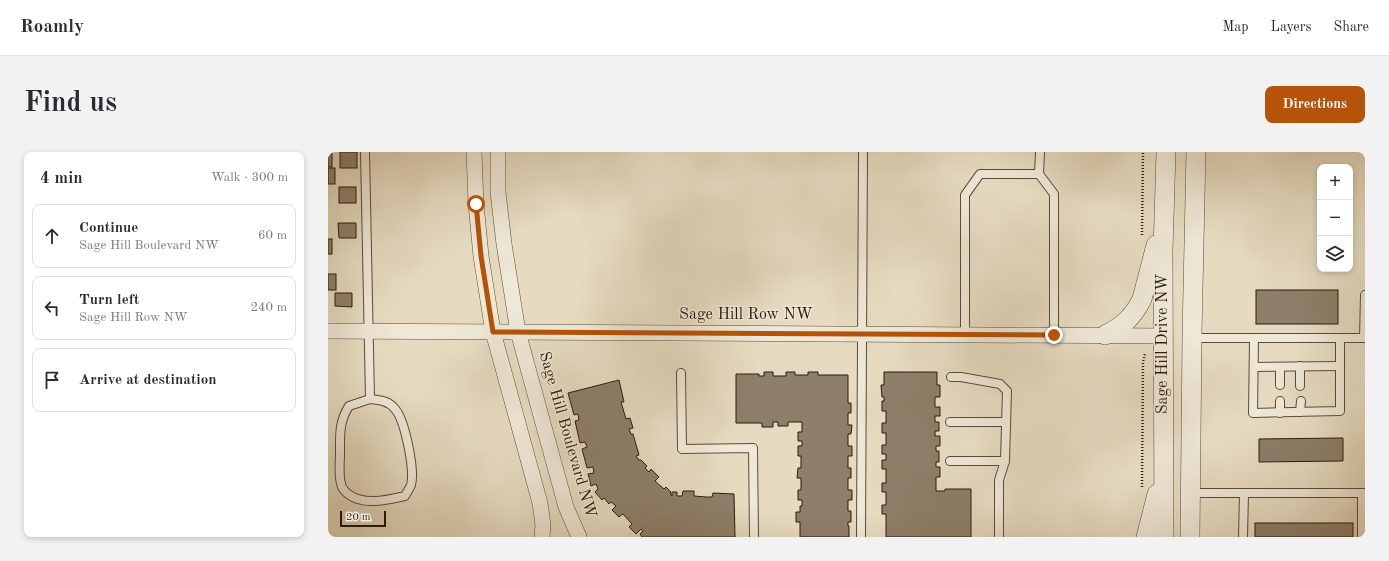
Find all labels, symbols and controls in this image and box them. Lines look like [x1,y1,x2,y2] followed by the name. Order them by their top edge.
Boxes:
[20,18,84,37] text: Roamly
[1223,20,1249,34] text: Map
[1271,20,1312,34] text: Layers
[1334,20,1369,34] text: Share
[1265,86,1365,123] button: Directions
[24,90,117,118] text: Find us
[1317,164,1353,272] map controls
[1317,164,1353,200] button: +
[40,170,83,187] text: 4 min
[211,171,288,184] text: Walk · 300 m
[467,195,485,213] route start
[1317,200,1353,236] button: −
[79,221,138,236] text: Continue
[41,225,63,247] icon: ahead
[258,229,287,242] text: 60 m
[1317,236,1353,272] button: layers
[79,239,219,252] text: Sage Hill Boulevard NW
[1155,274,1171,414] street label: Sage Hill Drive NW
[79,293,139,308] text: Turn left
[41,297,63,319] icon: left
[250,301,287,314] text: 240 m
[679,307,813,323] street label: Sage Hill Row NW
[79,311,188,324] text: Sage Hill Row NW
[1045,326,1063,344] route end
[536,350,598,520] street label: Sage Hill Boulevard NW
[41,369,63,391] icon: arrive
[79,373,217,388] text: Arrive at destination
[340,509,386,528] scale bar
[346,512,371,523] text: 20 m

